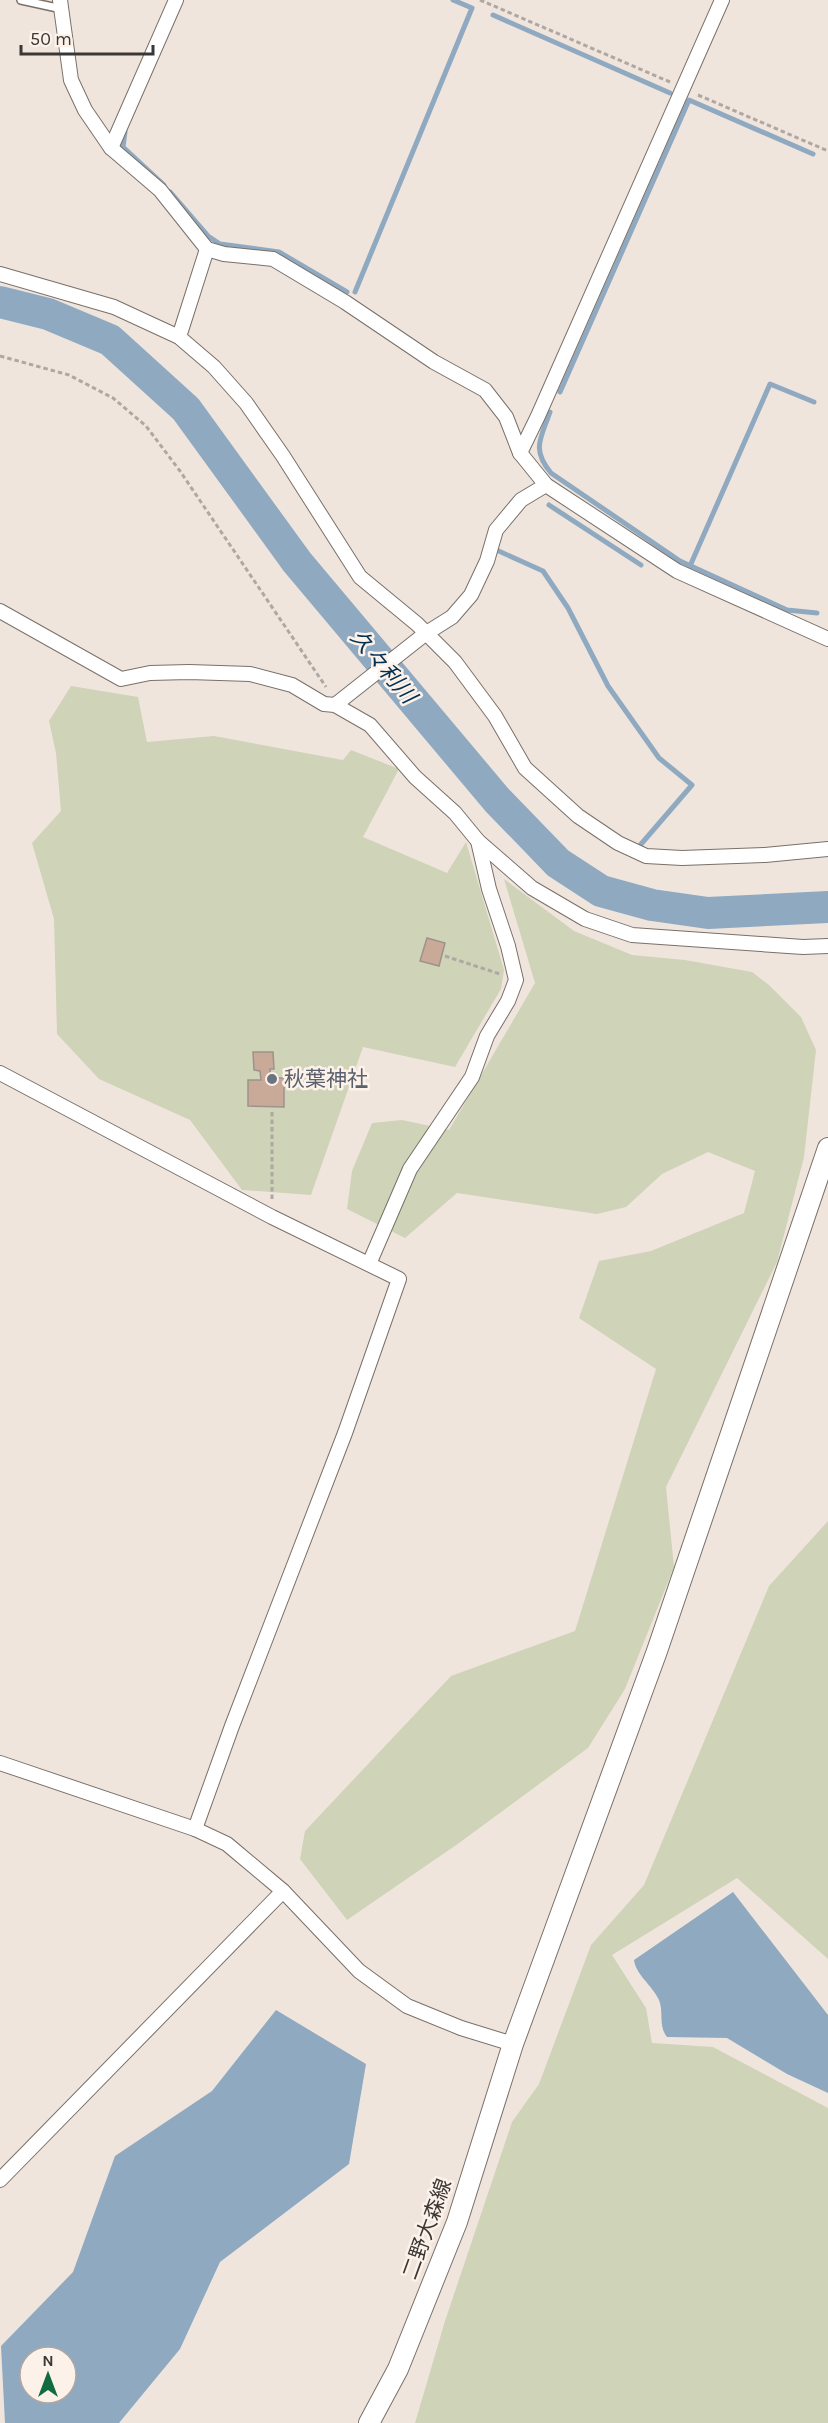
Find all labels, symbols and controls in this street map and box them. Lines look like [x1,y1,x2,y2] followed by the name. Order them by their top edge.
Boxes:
[21,18,153,56] scale bar
[30,28,72,50] text: 50 m
[345,625,423,710] water label: 久々利川
[284,1067,368,1091] place label: 秋葉神社
[265,1072,279,1086] marker: 秋葉神社
[398,2176,456,2282] street label: 二野大森線
[18,2345,78,2405] north arrow
[42,2351,54,2370] text: N

